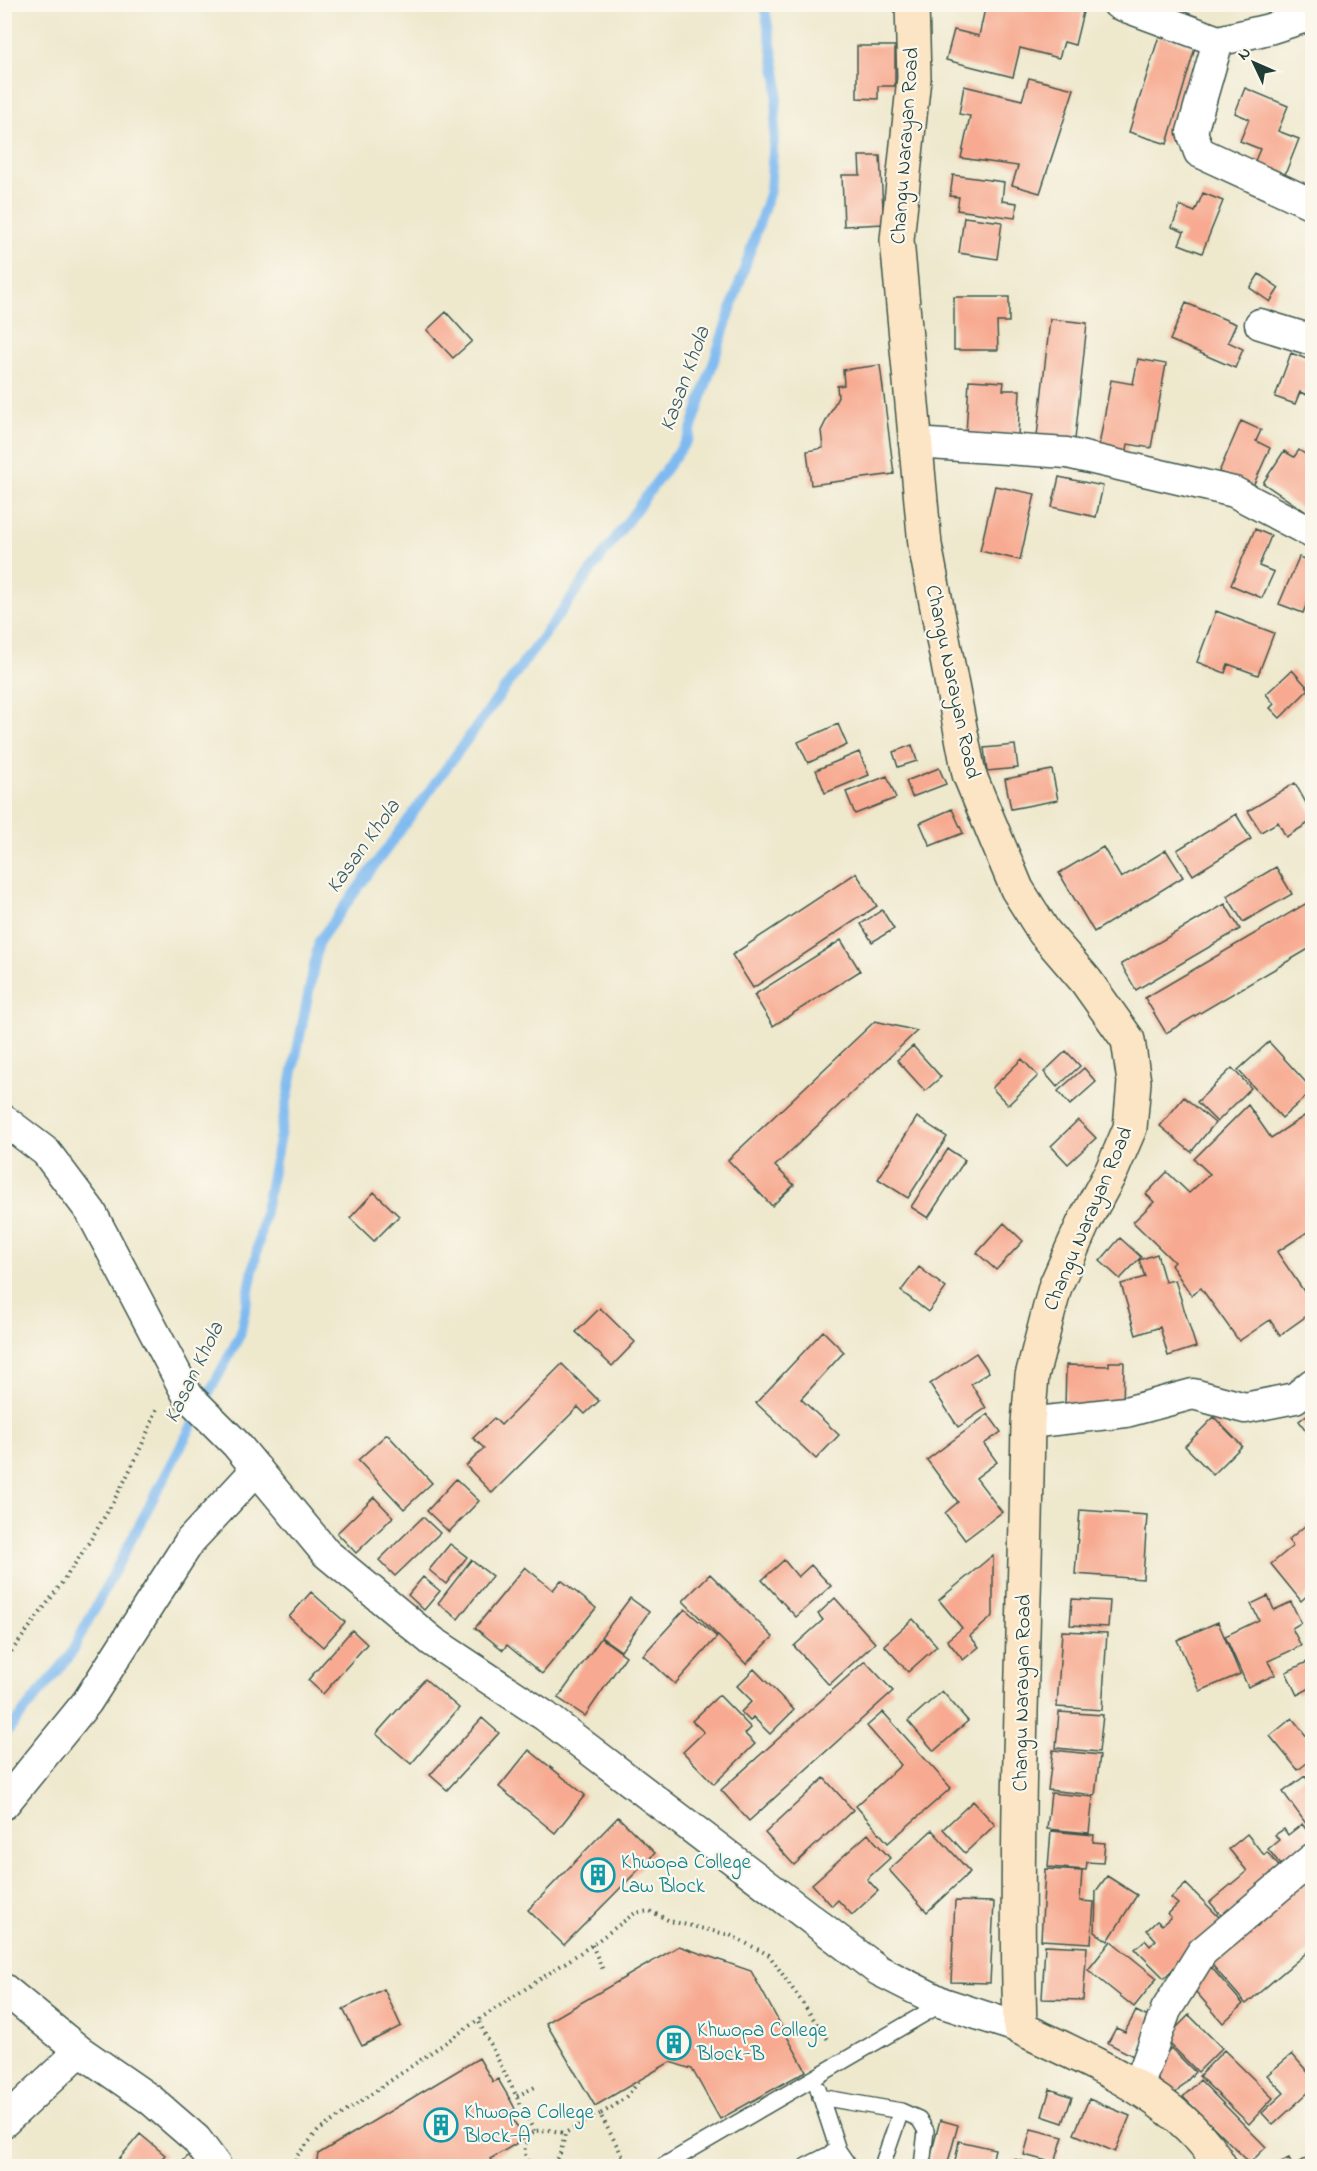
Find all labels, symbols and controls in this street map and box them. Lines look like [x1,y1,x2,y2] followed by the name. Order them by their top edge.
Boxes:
[1224,33,1284,93] north arrow
[1232,42,1257,66] text: N
[884,46,930,246] street label: Changu Narayan Road
[652,321,720,436] water label: Kasan Khola
[915,582,987,782] street label: Changu Narayan Road
[319,792,410,901] water label: Kasan Khola
[1037,1122,1143,1317] street label: Changu Narayan Road
[157,1316,234,1429] water label: Kasan Khola
[1006,1594,1042,1792] street label: Changu Narayan Road
[621,1848,751,1902] place label: Khwopa College Law Block
[580,1857,616,1893] building icon: Khwopa College Law Block
[696,2016,827,2070] place label: Khwopa College Block-B
[656,2025,692,2061] building icon: Khwopa College Block-B
[463,2098,594,2152] place label: Khwopa College Block-A
[423,2107,459,2143] building icon: Khwopa College Block-A

